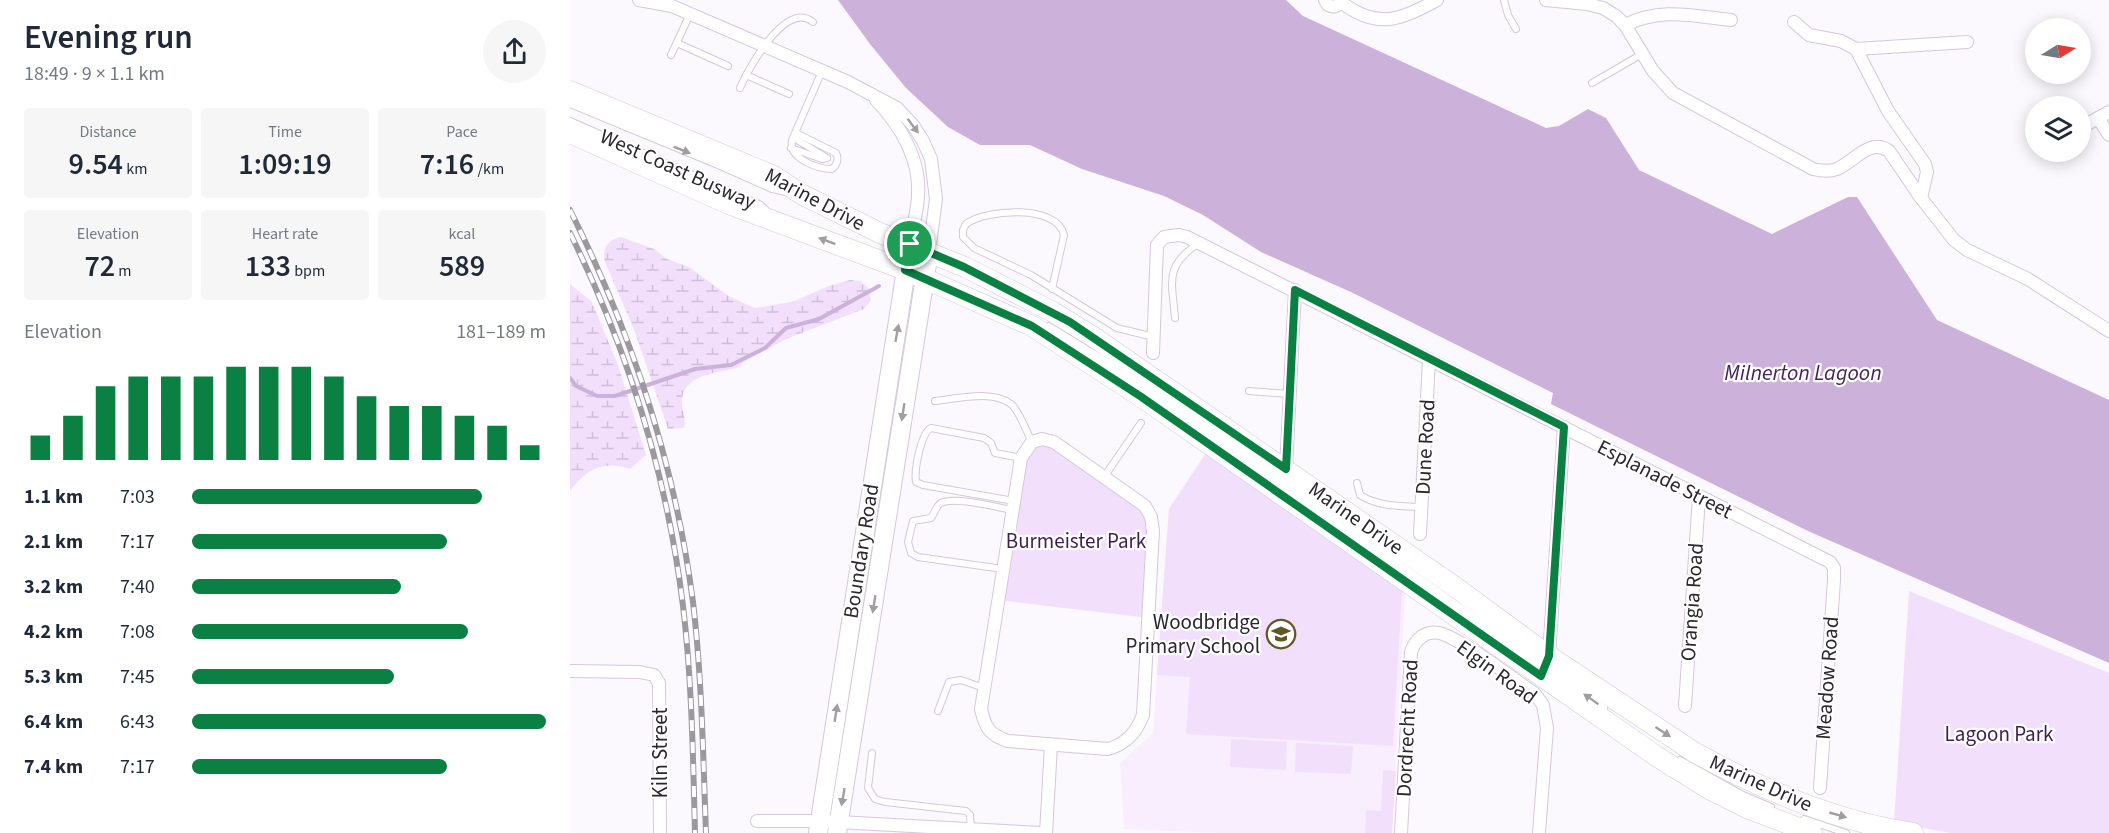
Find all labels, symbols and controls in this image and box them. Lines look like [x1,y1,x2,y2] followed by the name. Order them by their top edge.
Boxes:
[24,14,193,61] text: Evening run
[2025,18,2091,84] north arrow
[2025,18,2091,162] map controls
[483,20,546,83] button: share
[24,60,165,88] text: 18:49 · 9 × 1.1 km
[2025,96,2091,162] button: layers
[906,118,919,134] one-way arrow
[80,121,136,143] text: Distance
[268,121,302,143] text: Time
[446,121,478,143] text: Pace
[595,121,761,217] street label: West Coast Busway
[69,143,123,186] text: 9.54
[238,143,332,186] text: 1:09:19
[420,143,474,186] text: 7:16
[674,145,692,155] one-way arrow
[123,158,147,180] text: km
[474,158,504,180] text: /km
[759,160,871,238] street label: Marine Drive
[884,218,935,269] pin
[77,223,139,245] text: Elevation
[252,223,318,245] text: Heart rate
[449,223,475,245] text: kcal
[893,227,926,260] icon: arrive
[818,236,836,245] one-way arrow
[84,245,115,288] text: 72
[245,245,291,288] text: 133
[439,245,485,288] text: 589
[115,260,132,282] text: m
[291,260,325,282] text: bpm
[24,318,102,346] text: Elevation
[456,318,546,346] text: 181–189 m
[892,324,901,343] one-way arrow
[1724,357,1882,389] water label: Milnerton Lagoon
[1408,399,1442,495] street label: Dune Road
[899,402,908,421] one-way arrow
[1592,432,1738,526] street label: Esplanade Street
[1302,474,1410,562] street label: Marine Drive
[836,482,886,620] street label: Boundary Road
[24,483,83,511] text: 1.1 km
[120,483,155,511] text: 7:03
[1006,526,1147,556] park label: Burmeister Park
[24,528,83,556] text: 2.1 km
[120,528,155,556] text: 7:17
[1673,542,1711,662] street label: Orangia Road
[24,573,83,601] text: 3.2 km
[120,573,155,601] text: 7:40
[870,595,879,614] one-way arrow
[1126,607,1260,661] place label: Woodbridge Primary School
[1808,615,1846,741] street label: Meadow Road
[24,618,83,646] text: 4.2 km
[120,618,155,646] text: 7:08
[1265,618,1297,650] school or university icon: Woodbridge Primary School
[1451,633,1543,711] street label: Elgin Road
[1388,658,1426,798] street label: Dordrecht Road
[24,663,83,691] text: 5.3 km
[120,663,155,691] text: 7:45
[1584,693,1600,705] one-way arrow
[832,703,841,722] one-way arrow
[24,708,83,736] text: 6.4 km
[120,708,155,736] text: 6:43
[645,708,675,798] street label: Kiln Street
[1945,719,2054,749] park label: Lagoon Park
[1655,726,1671,737] one-way arrow
[1705,747,1817,819] street label: Marine Drive
[24,753,83,781] text: 7.4 km
[120,753,155,781] text: 7:17
[838,788,847,807] one-way arrow
[1829,811,1847,820] one-way arrow

